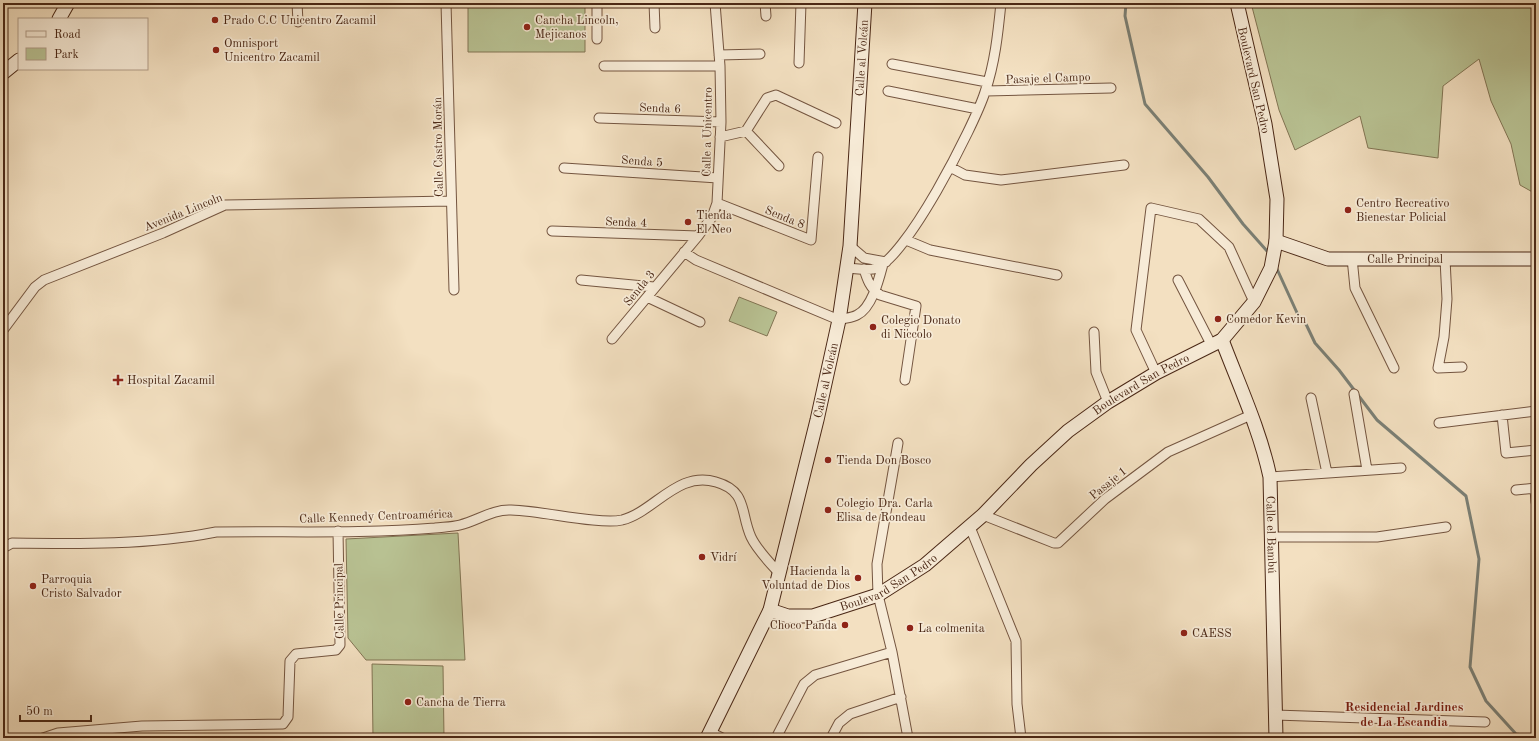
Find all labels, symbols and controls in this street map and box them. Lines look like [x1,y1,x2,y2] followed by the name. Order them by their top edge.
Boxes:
[210,15,220,25] marker: Prado C.C Unicentro Zacamil
[223,15,376,27] place label: Prado C.C Unicentro Zacamil
[535,15,619,41] place label: Cancha Lincoln, Mejicanos
[18,18,148,70] legend
[854,19,871,97] street label: Calle al Volcán
[522,22,532,32] marker: Cancha Lincoln, Mejicanos
[1235,26,1271,135] street label: Boulevard San Pedro
[54,29,81,41] text: Road
[224,38,320,64] place label: Omnisport Unicentro Zacamil
[211,45,221,55] marker: Omnisport Unicentro Zacamil
[54,49,79,61] text: Park
[1005,72,1091,86] street label: Pasaje el Campo
[701,87,715,177] street label: Calle a Unicentro
[432,96,446,197] street label: Calle Castro Morán
[639,102,681,116] street label: Senda 6
[621,154,663,169] street label: Senda 5
[142,192,225,234] street label: Avenida Lincoln
[1356,198,1449,224] place label: Centro Recreativo Bienestar Policial
[763,205,806,231] street label: Senda 8
[1343,205,1353,215] marker: Centro Recreativo Bienestar Policial
[696,210,732,236] place label: Tienda El Neo
[605,216,647,230] street label: Senda 4
[683,217,693,227] marker: Tienda El Neo
[1367,254,1443,266] street label: Calle Principal
[622,269,658,309] street label: Senda 3
[1213,314,1223,324] marker: Comedor Kevin
[1226,314,1307,326] place label: Comedor Kevin
[881,315,961,341] place label: Colegio Donato di Niccolo
[868,322,878,332] marker: Colegio Donato di Niccolo
[813,341,841,419] street label: Calle al Volcán
[1091,352,1191,418] street label: Boulevard San Pedro
[112,374,124,386] marker: Hospital Zacamil
[127,375,215,387] place label: Hospital Zacamil
[823,455,833,465] marker: Tienda Don Bosco
[836,455,931,467] place label: Tienda Don Bosco
[1088,465,1130,502] street label: Pasaje 1
[1263,496,1277,574] street label: Calle el Bambú
[836,498,933,524] place label: Colegio Dra. Carla Elisa de Rondeau
[823,505,833,515] marker: Colegio Dra. Carla Elisa de Rondeau
[299,508,453,526] street label: Calle Kennedy Centroamérica
[697,552,707,562] marker: Vidrí
[710,552,737,564] place label: Vidrí
[838,552,940,614] street label: Boulevard San Pedro
[333,563,347,639] street label: Calle Principal
[761,566,850,592] place label: Hacienda la Voluntad de Dios
[853,573,863,583] marker: Hacienda la Voluntad de Dios
[41,574,122,600] place label: Parroquia Cristo Salvador
[28,581,38,591] marker: Parroquia Cristo Salvador
[770,620,837,632] place label: Choco Panda
[840,620,850,630] marker: Choco Panda
[905,623,915,633] marker: La colmenita
[918,623,985,635] place label: La colmenita
[1179,628,1189,638] marker: CAESS
[1192,628,1232,640] place label: CAESS
[20,697,91,723] scale bar
[403,697,413,707] marker: Cancha de Tierra
[416,697,506,709] place label: Cancha de Tierra
[1345,701,1464,729] district label: Residencial Jardines de La Escandia
[26,705,53,718] text: 50 m

